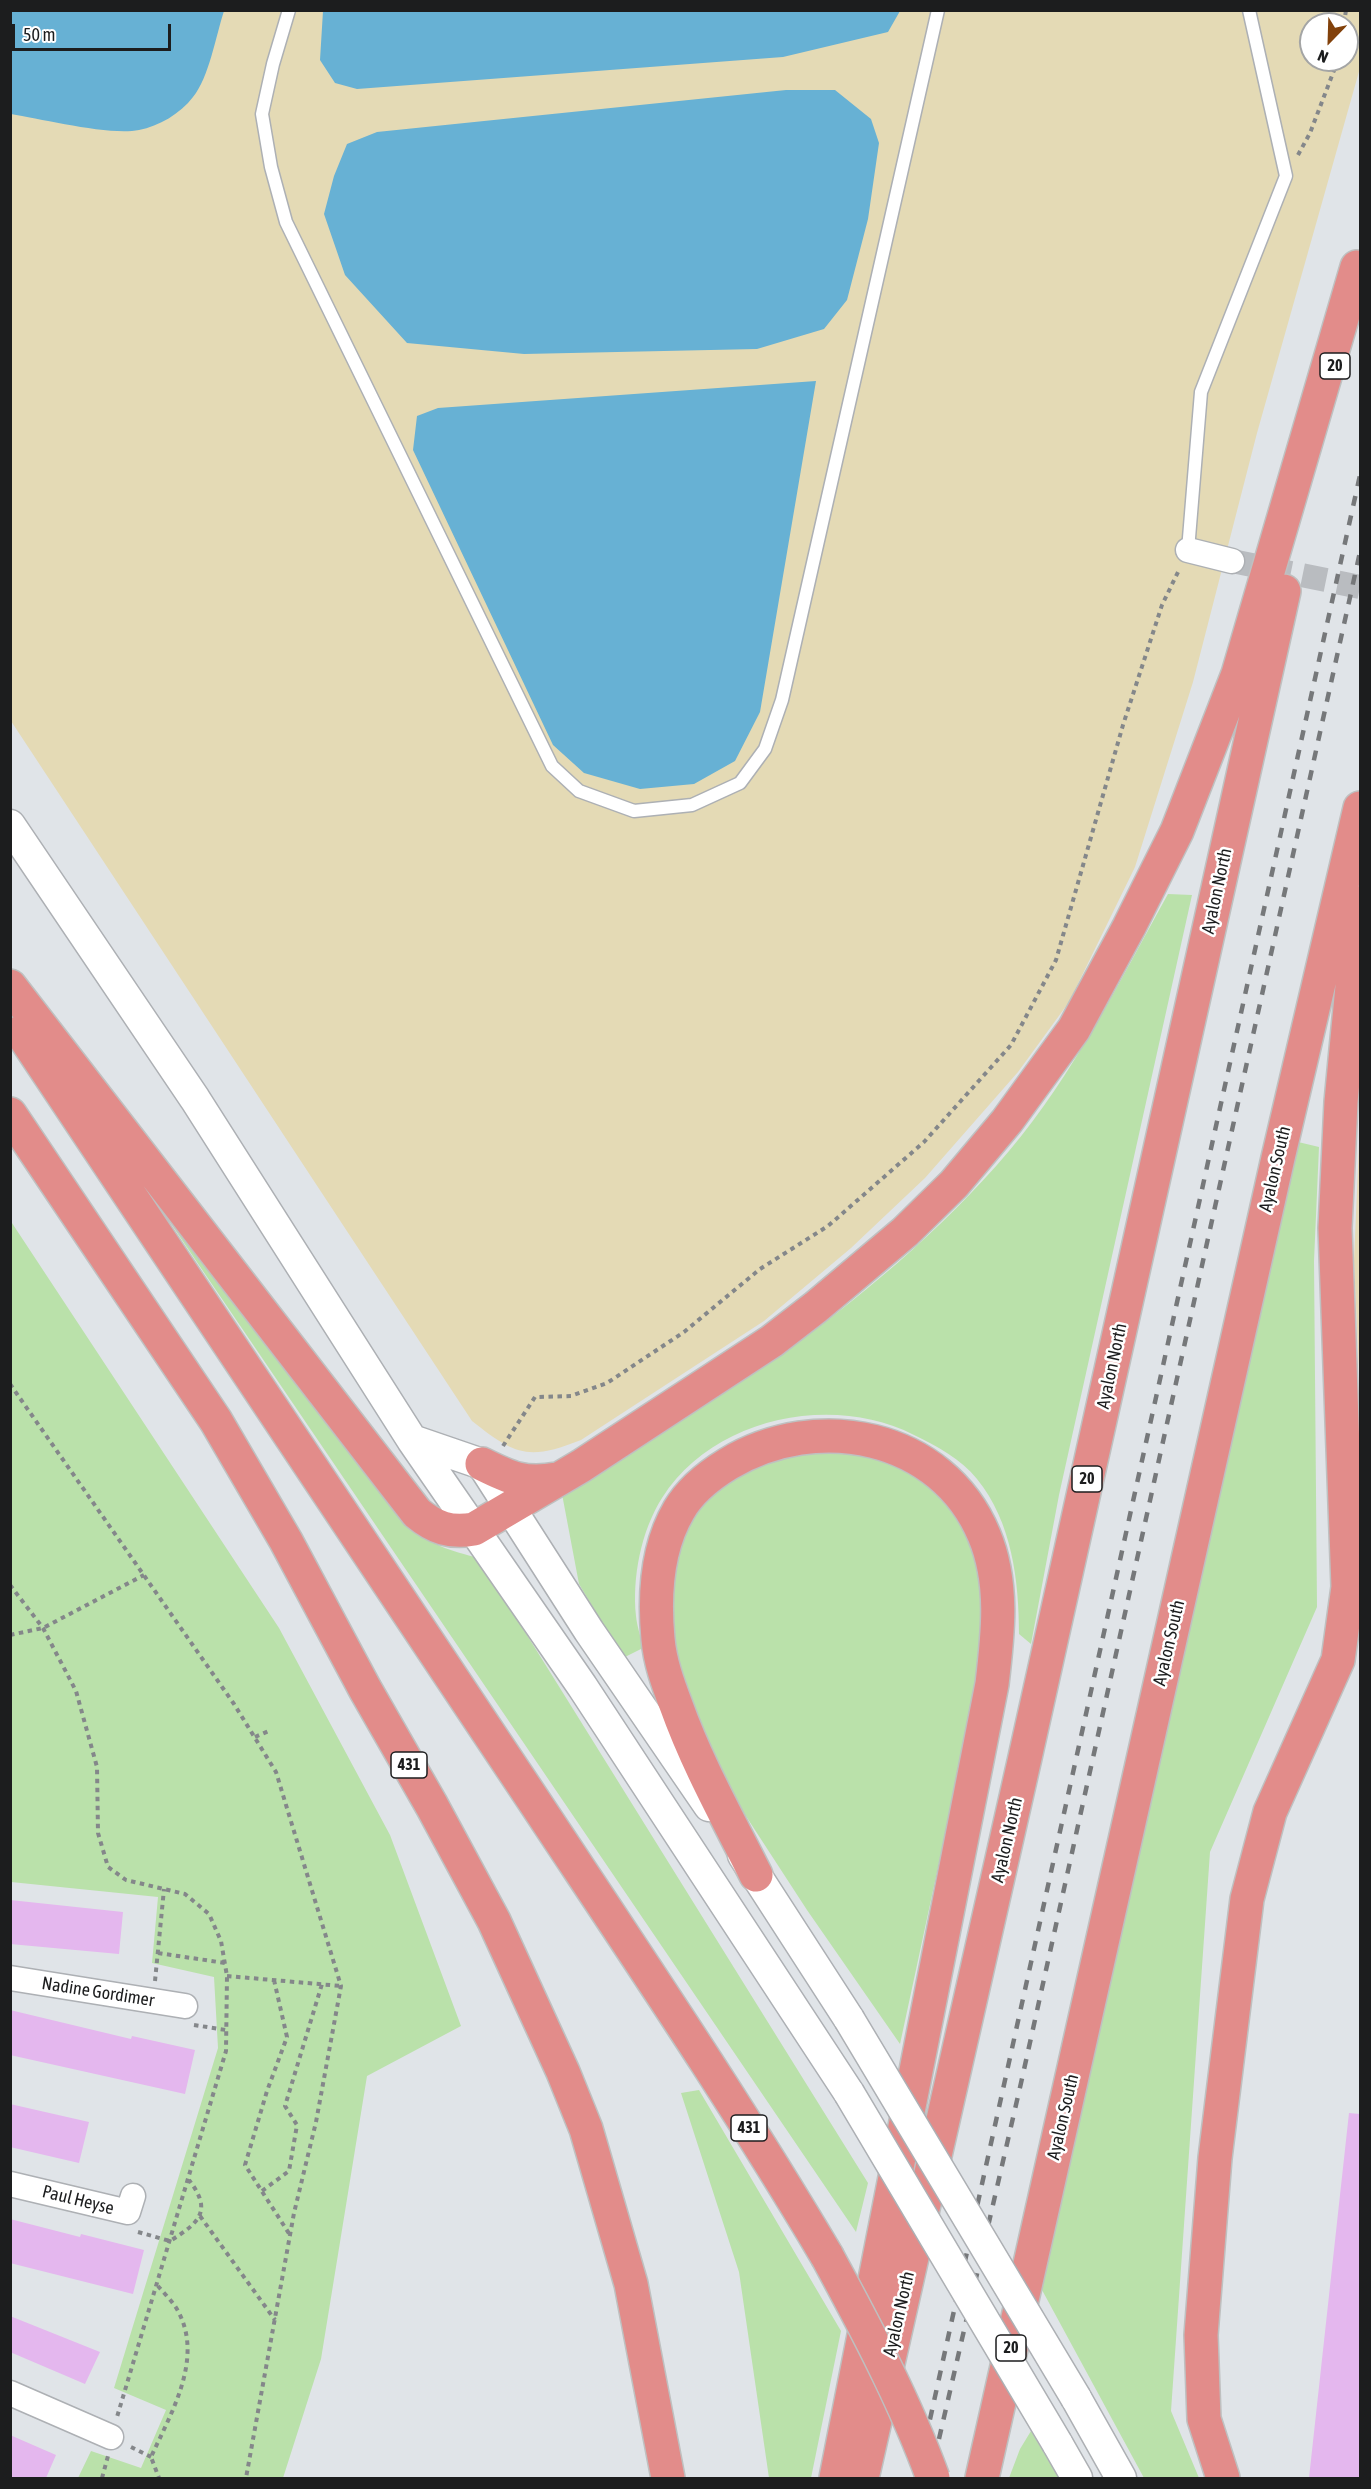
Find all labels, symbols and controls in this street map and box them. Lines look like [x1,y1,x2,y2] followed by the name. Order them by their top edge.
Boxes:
[15,12,174,50] scale bar
[1299,12,1359,72] north arrow
[23,24,55,45] text: 50 m
[1315,47,1331,67] text: N
[1320,353,1350,379] road number: 20
[1197,846,1237,936] street label: Ayalon North
[1255,1124,1295,1214] street label: Ayalon South
[1092,1321,1132,1411] street label: Ayalon North
[1072,1466,1102,1492] road number: 20
[1149,1598,1189,1688] street label: Ayalon South
[391,1752,427,1778] road number: 431
[987,1795,1027,1885] street label: Ayalon North
[40,1972,156,2012] street label: Nadine Gordimer
[1043,2072,1083,2162] street label: Ayalon South
[731,2115,767,2141] road number: 431
[40,2181,116,2219] street label: Paul Heyse
[879,2269,919,2359] street label: Ayalon North
[996,2335,1026,2361] road number: 20

